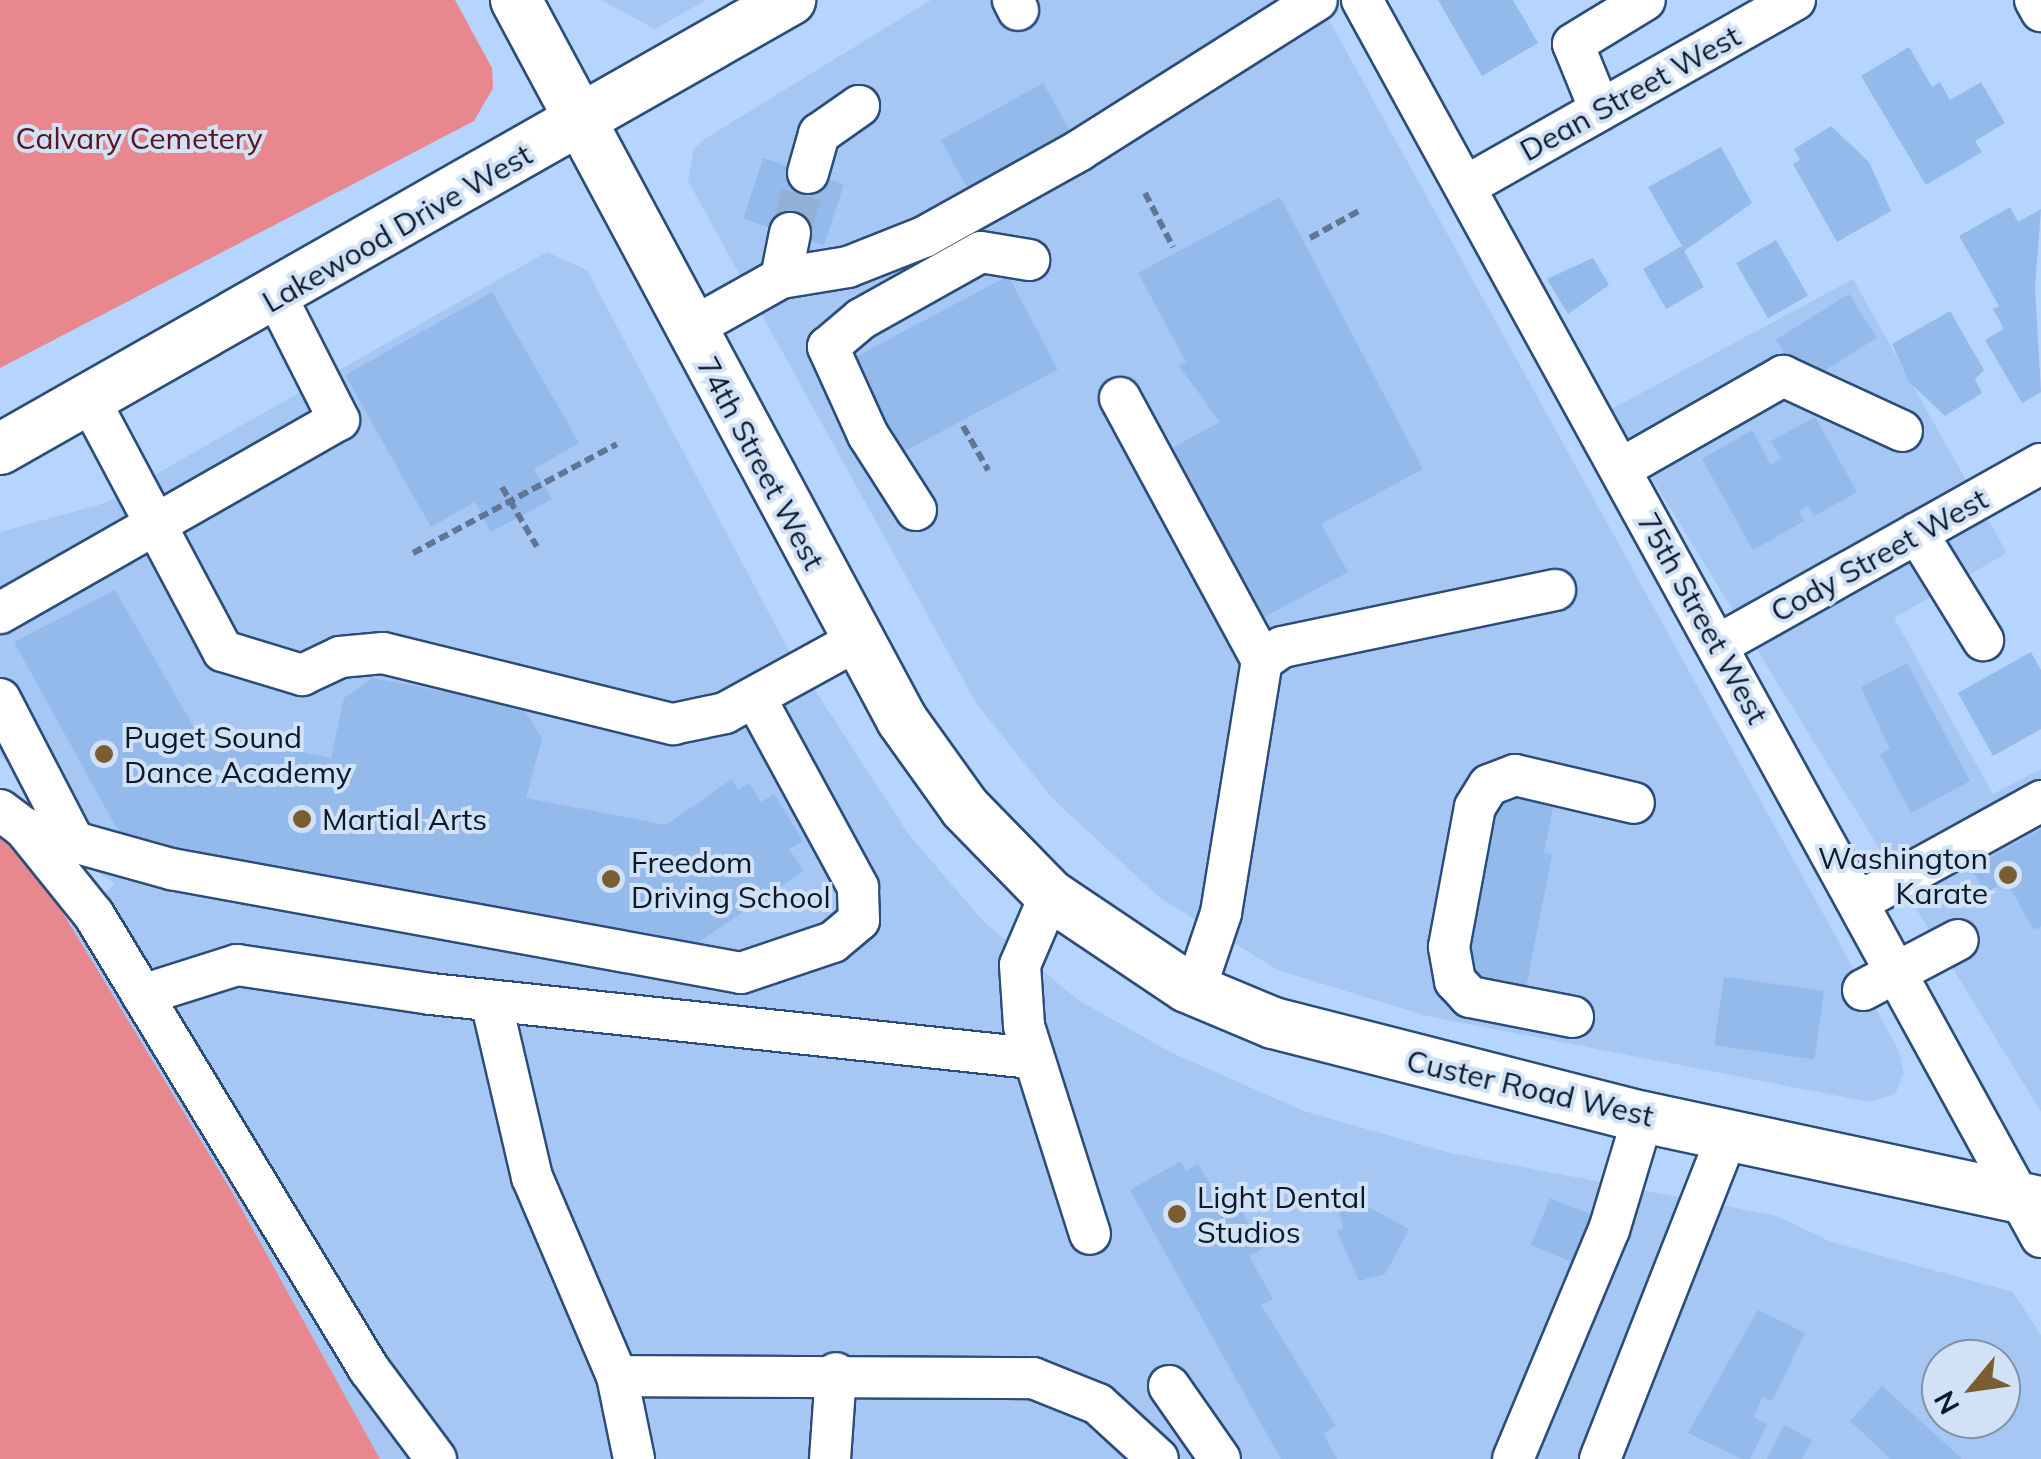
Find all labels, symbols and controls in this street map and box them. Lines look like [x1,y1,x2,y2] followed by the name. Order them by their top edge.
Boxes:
[1514,18,1746,168] street label: Dean Street West
[15,120,263,156] park label: Calvary Cemetery
[256,136,538,320] street label: Lakewood Drive West
[690,350,832,576] street label: 74th Street West
[1764,481,1994,629] street label: Cody Street West
[1630,506,1776,730] street label: 75th Street West
[124,719,352,790] place label: Puget Sound Dance Academy
[93,743,115,765] marker: Puget Sound Dance Academy
[322,801,487,837] place label: Martial Arts
[291,808,313,830] marker: Martial Arts
[1818,840,1988,910] place label: Washington Karate
[631,844,831,914] place label: Freedom Driving School
[1997,864,2019,886] marker: Washington Karate
[600,868,622,890] marker: Freedom Driving School
[1403,1042,1657,1134] street label: Custer Road West
[1197,1179,1366,1250] place label: Light Dental Studios
[1166,1203,1188,1225] marker: Light Dental Studios
[1921,1339,2021,1439] north arrow
[1926,1385,1967,1421] text: N

